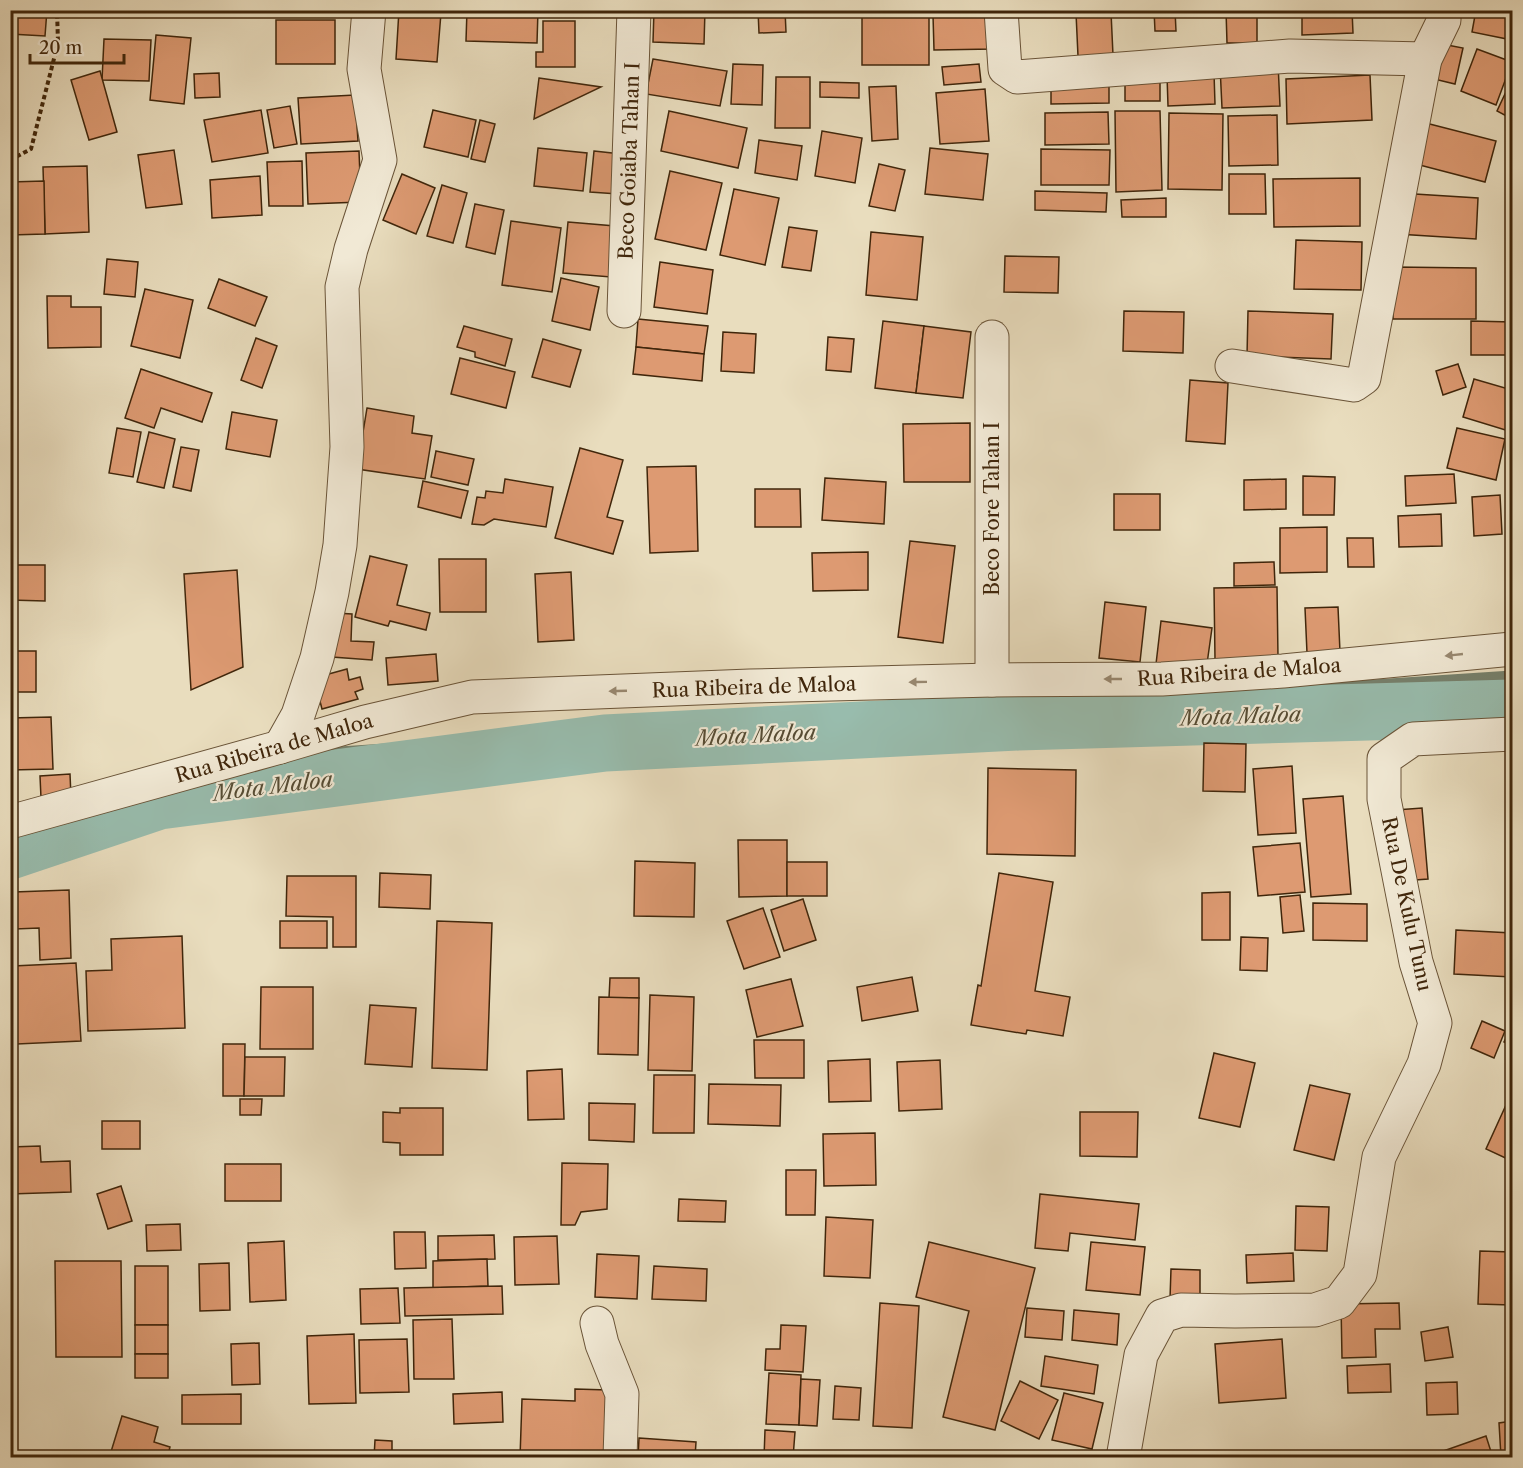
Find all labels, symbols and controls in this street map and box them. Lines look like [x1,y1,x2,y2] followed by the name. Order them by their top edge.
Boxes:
[30,27,124,65] scale bar
[39,37,83,59] text: 20 m
[614,62,644,260] street label: Beco Goiaba Tahan I
[980,422,1004,596] street label: Beco Fore Tahan I
[1445,650,1464,660] one-way arrow
[1136,653,1342,691] street label: Rua Ribeira de Maloa
[651,671,857,703] street label: Rua Ribeira de Maloa
[1104,674,1123,684] one-way arrow
[909,677,928,687] one-way arrow
[609,687,628,696] one-way arrow
[1177,701,1302,731] water label: Mota Maloa
[172,708,376,788] street label: Rua Ribeira de Maloa
[692,719,817,751] water label: Mota Maloa
[209,766,335,806] water label: Mota Maloa
[1377,815,1437,993] street label: Rua De Kulu Tunu

